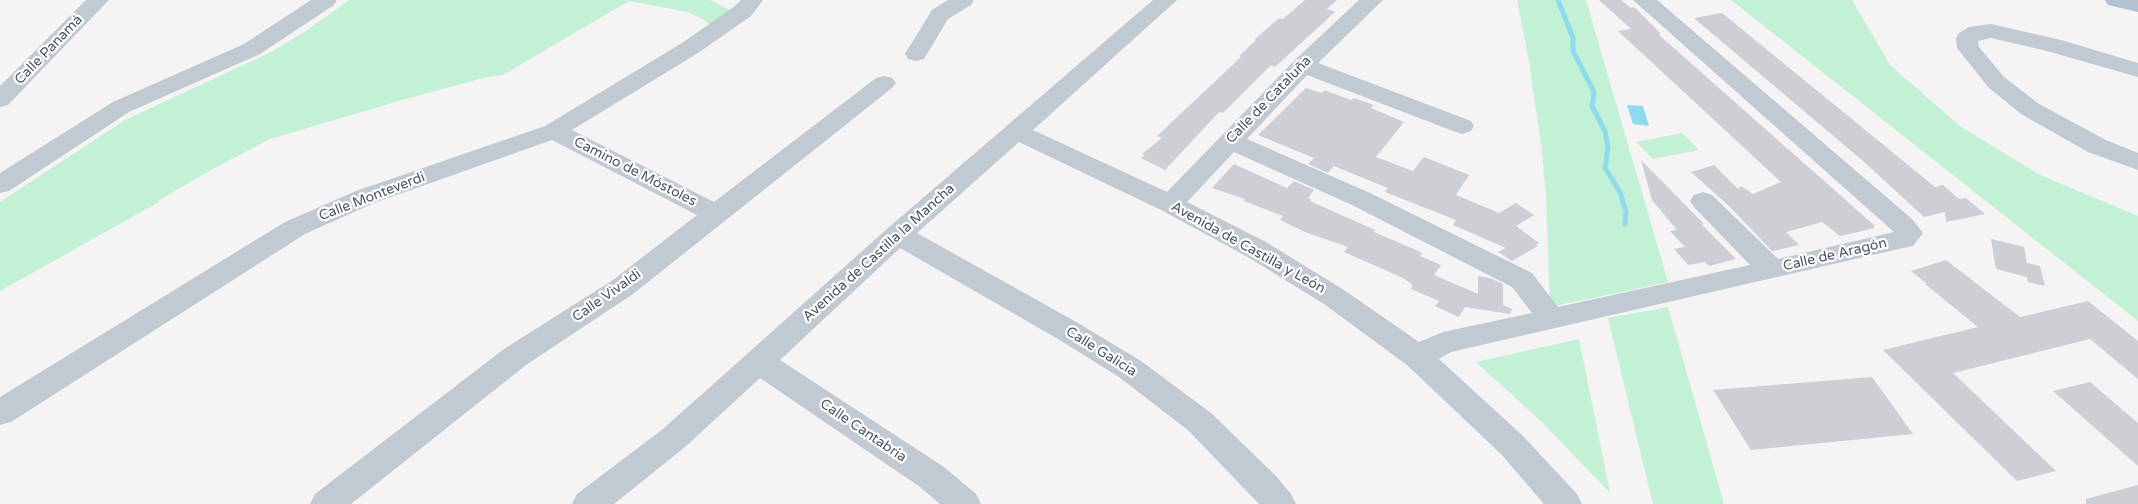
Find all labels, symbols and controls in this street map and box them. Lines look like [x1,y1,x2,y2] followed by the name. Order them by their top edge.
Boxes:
[12,12,86,88] street label: Calle Panamá
[1223,53,1315,147] street label: Calle de Cataluña
[571,134,699,210] street label: Camino de Móstoles
[317,169,427,225] street label: Calle Monteverdi
[800,180,958,326] street label: Avenida de Castilla la Mancha
[1168,199,1328,297] street label: Avenida de Castilla y León
[1781,235,1889,275] street label: Calle de Aragón
[569,266,645,326] street label: Calle Vivaldi
[1062,324,1140,380] street label: Calle Galicia
[816,396,910,466] street label: Calle Cantabria

